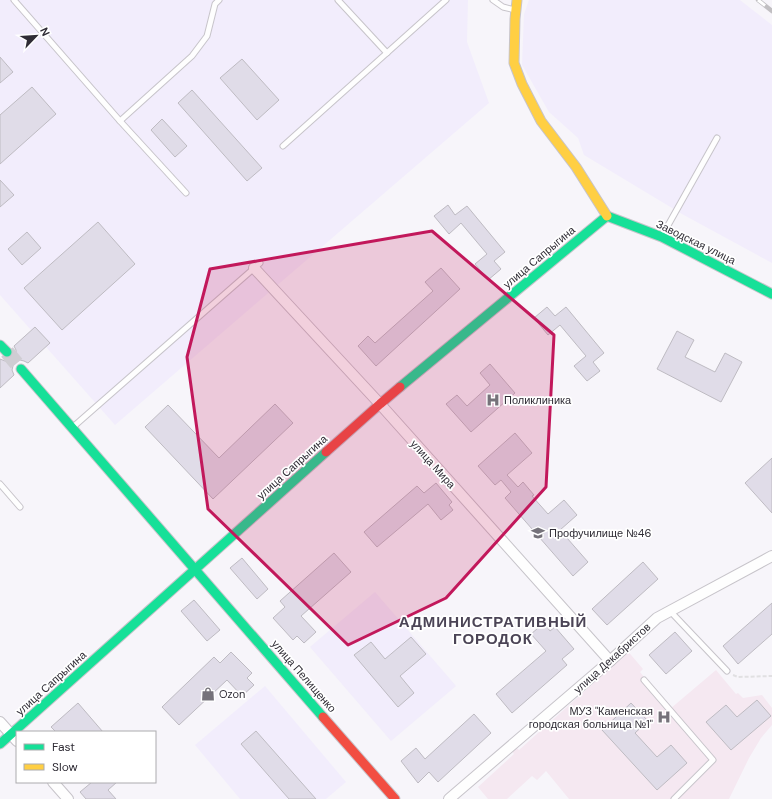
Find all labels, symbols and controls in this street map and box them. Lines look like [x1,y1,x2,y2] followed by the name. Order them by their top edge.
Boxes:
[16,16,56,56] north arrow
[37,25,53,38] text: N
[654,217,739,268] street label: Заводская улица
[500,222,579,291] street label: улица Сапрыгина
[485,392,501,408] hospital icon: Поликлиника
[504,393,572,407] place label: Поликлиника
[254,431,331,502] street label: улица Сапрыгина
[407,437,459,492] street label: улица Мира
[530,525,546,541] school or university icon: Профучилище №46
[549,526,651,540] place label: Профучилище №46
[399,612,587,649] district label: АДМИНИСТРАТИВНЫЙ ГОРОДОК
[571,620,654,696] street label: улица Декабристов
[269,637,339,715] street label: улица Пелищенко
[13,647,90,718] street label: улица Сапрыгина
[200,686,216,702] shop icon: Ozon
[219,687,245,701] place label: Ozon
[529,704,653,731] place label: МУЗ "Каменская городская больница №1"
[656,709,672,725] hospital icon: МУЗ "Каменская городская больница №1"
[16,731,156,783] legend
[52,739,75,755] text: Fast
[52,759,78,775] text: Slow

